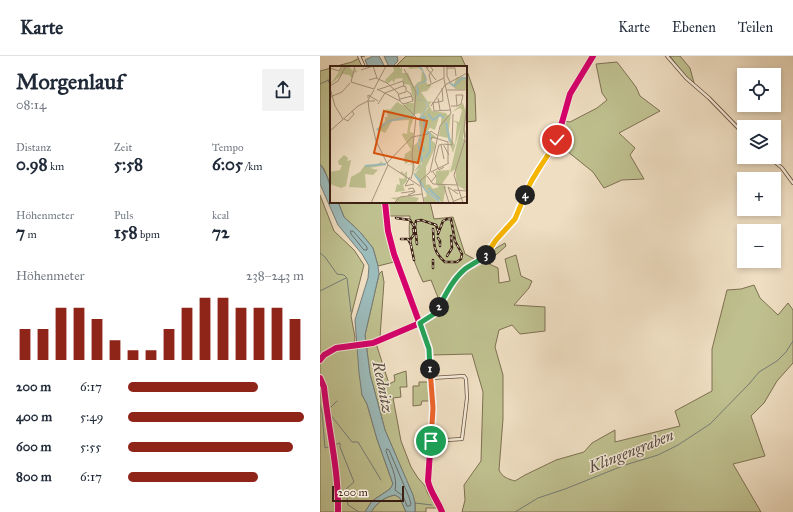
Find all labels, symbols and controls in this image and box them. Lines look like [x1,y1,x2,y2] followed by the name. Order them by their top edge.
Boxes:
[20,16,63,39] text: Karte
[618,19,650,36] text: Karte
[672,19,716,36] text: Ebenen
[738,19,773,36] text: Teilen
[330,66,467,203] inset map
[16,68,124,95] text: Morgenlauf
[737,68,781,268] map controls
[737,68,781,112] button: locate
[262,69,304,111] button: share
[16,97,46,113] text: 08:14
[737,120,781,164] button: layers
[540,123,574,157] pin
[546,129,568,151] icon: check
[16,141,51,154] text: Distanz
[114,141,132,154] text: Zeit
[212,141,244,154] text: Tempo
[16,154,48,175] text: 0.98
[114,154,143,175] text: 5:58
[212,154,243,175] text: 6:05
[48,160,64,173] text: km
[243,160,262,173] text: /km
[737,172,781,216] button: +
[515,185,535,205] pin: 4
[522,188,528,201] text: 4
[16,209,74,222] text: Höhenmeter
[114,209,133,222] text: Puls
[212,209,229,222] text: kcal
[16,222,25,243] text: 7
[114,222,138,243] text: 158
[212,222,229,243] text: 72
[737,224,781,268] button: −
[25,228,37,241] text: m
[138,228,160,241] text: bpm
[476,245,496,265] pin: 3
[484,248,488,261] text: 3
[16,268,85,284] text: Höhenmeter
[246,268,304,284] text: 238–243 m
[429,297,449,317] pin: 2
[436,300,442,313] text: 2
[368,358,397,415] water label: Rednitz
[420,359,440,379] pin: 1
[428,362,432,375] text: 1
[16,379,51,395] text: 200 m
[80,379,102,395] text: 6:17
[16,409,52,425] text: 400 m
[80,409,104,425] text: 5:49
[414,424,448,458] pin
[585,425,677,477] water label: Klingengraben
[420,430,442,452] icon: arrive
[16,439,52,455] text: 600 m
[80,439,101,455] text: 5:55
[16,469,52,485] text: 800 m
[80,469,102,485] text: 6:17
[332,484,404,503] scale bar
[338,486,368,499] text: 200 m

